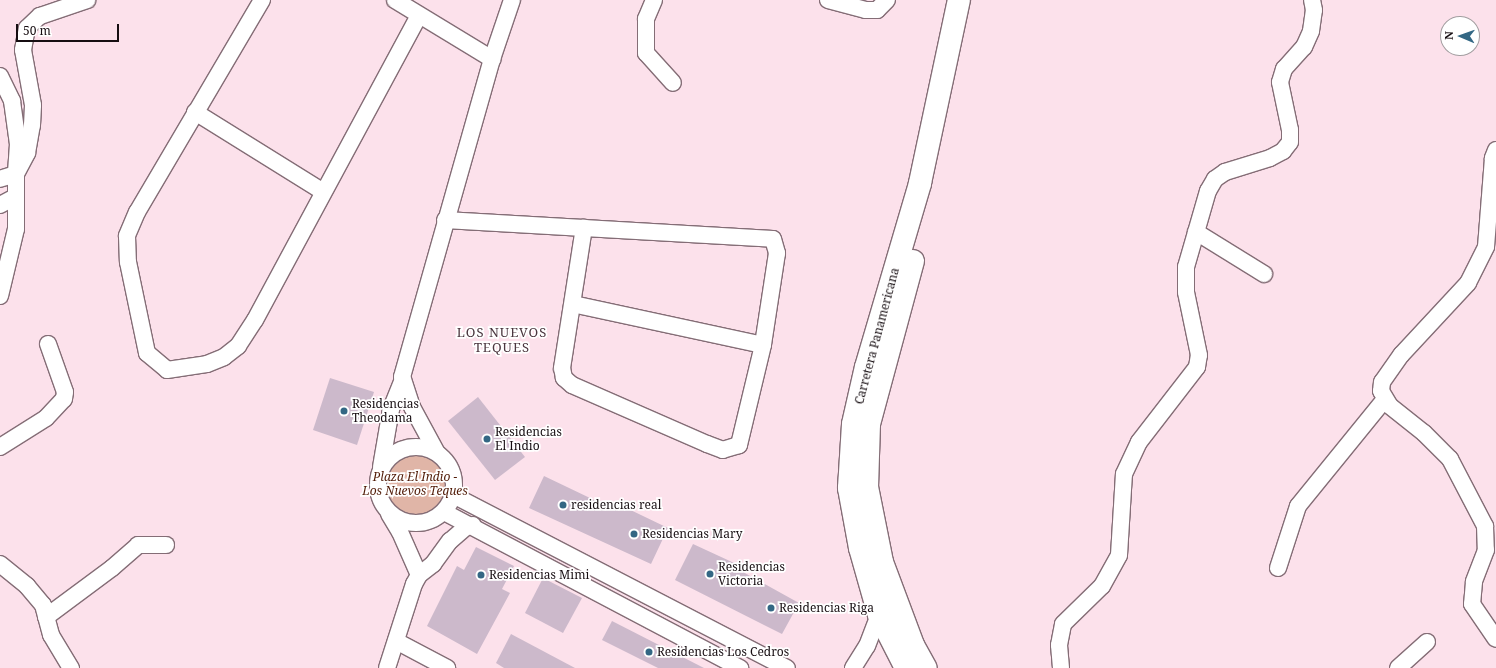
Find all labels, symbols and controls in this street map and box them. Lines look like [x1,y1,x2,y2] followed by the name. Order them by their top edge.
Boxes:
[18,16,121,42] scale bar
[1440,16,1480,56] north arrow
[23,22,51,39] text: 50 m
[1441,31,1456,40] text: N
[852,266,902,406] street label: Carretera Panamericana
[457,325,547,356] district label: LOS NUEVOS TEQUES
[352,397,419,425] place label: Residencias Theodama
[339,406,349,416] marker: Residencias Theodama
[495,425,562,453] place label: Residencias El Indio
[482,434,492,444] marker: Residencias El Indio
[362,470,468,498] park label: Plaza El Indio - Los Nuevos Teques
[571,498,661,512] place label: residencias real
[558,500,568,510] marker: residencias real
[642,527,743,541] place label: Residencias Mary
[629,529,639,539] marker: Residencias Mary
[718,560,785,588] place label: Residencias Victoria
[489,568,589,582] place label: Residencias Mimi
[705,569,715,579] marker: Residencias Victoria
[476,570,486,580] marker: Residencias Mimi
[779,601,874,615] place label: Residencias Riga
[766,603,776,613] marker: Residencias Riga
[657,645,789,659] place label: Residencias Los Cedros
[644,647,654,657] marker: Residencias Los Cedros

